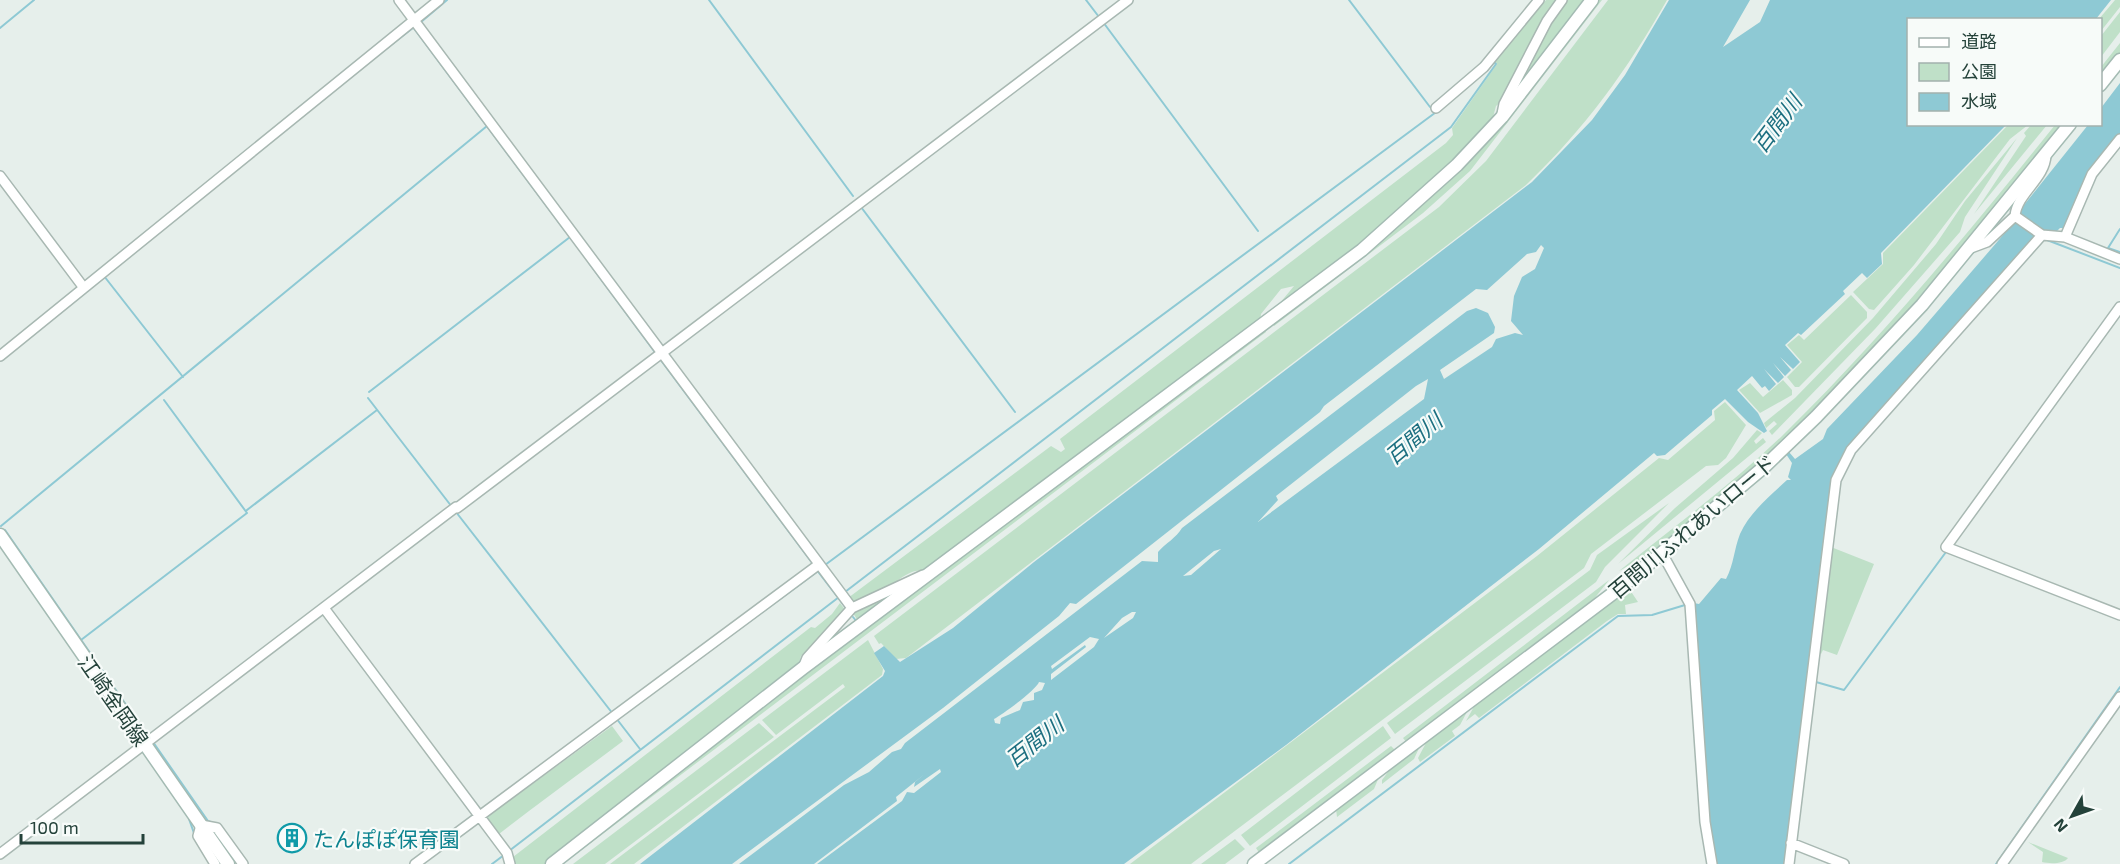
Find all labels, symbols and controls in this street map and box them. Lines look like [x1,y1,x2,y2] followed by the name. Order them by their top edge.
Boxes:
[1907,18,2102,126] legend
[1961,30,1997,52] text: 道路
[1961,60,1997,82] text: 公園
[1746,87,1807,157] water label: 百間川
[1961,90,1997,112] text: 水域
[1379,406,1448,469] water label: 百間川
[1604,449,1780,603] street label: 百間川ふれあいロード
[74,650,154,750] street label: 江崎金岡線
[1000,709,1070,772] water label: 百間川
[2042,786,2102,846] north arrow
[21,807,142,845] scale bar
[2049,815,2071,836] text: N
[30,816,79,838] text: 100 m
[276,822,308,854] building icon: たんぽぽ保育園
[313,826,460,851] place label: たんぽぽ保育園

